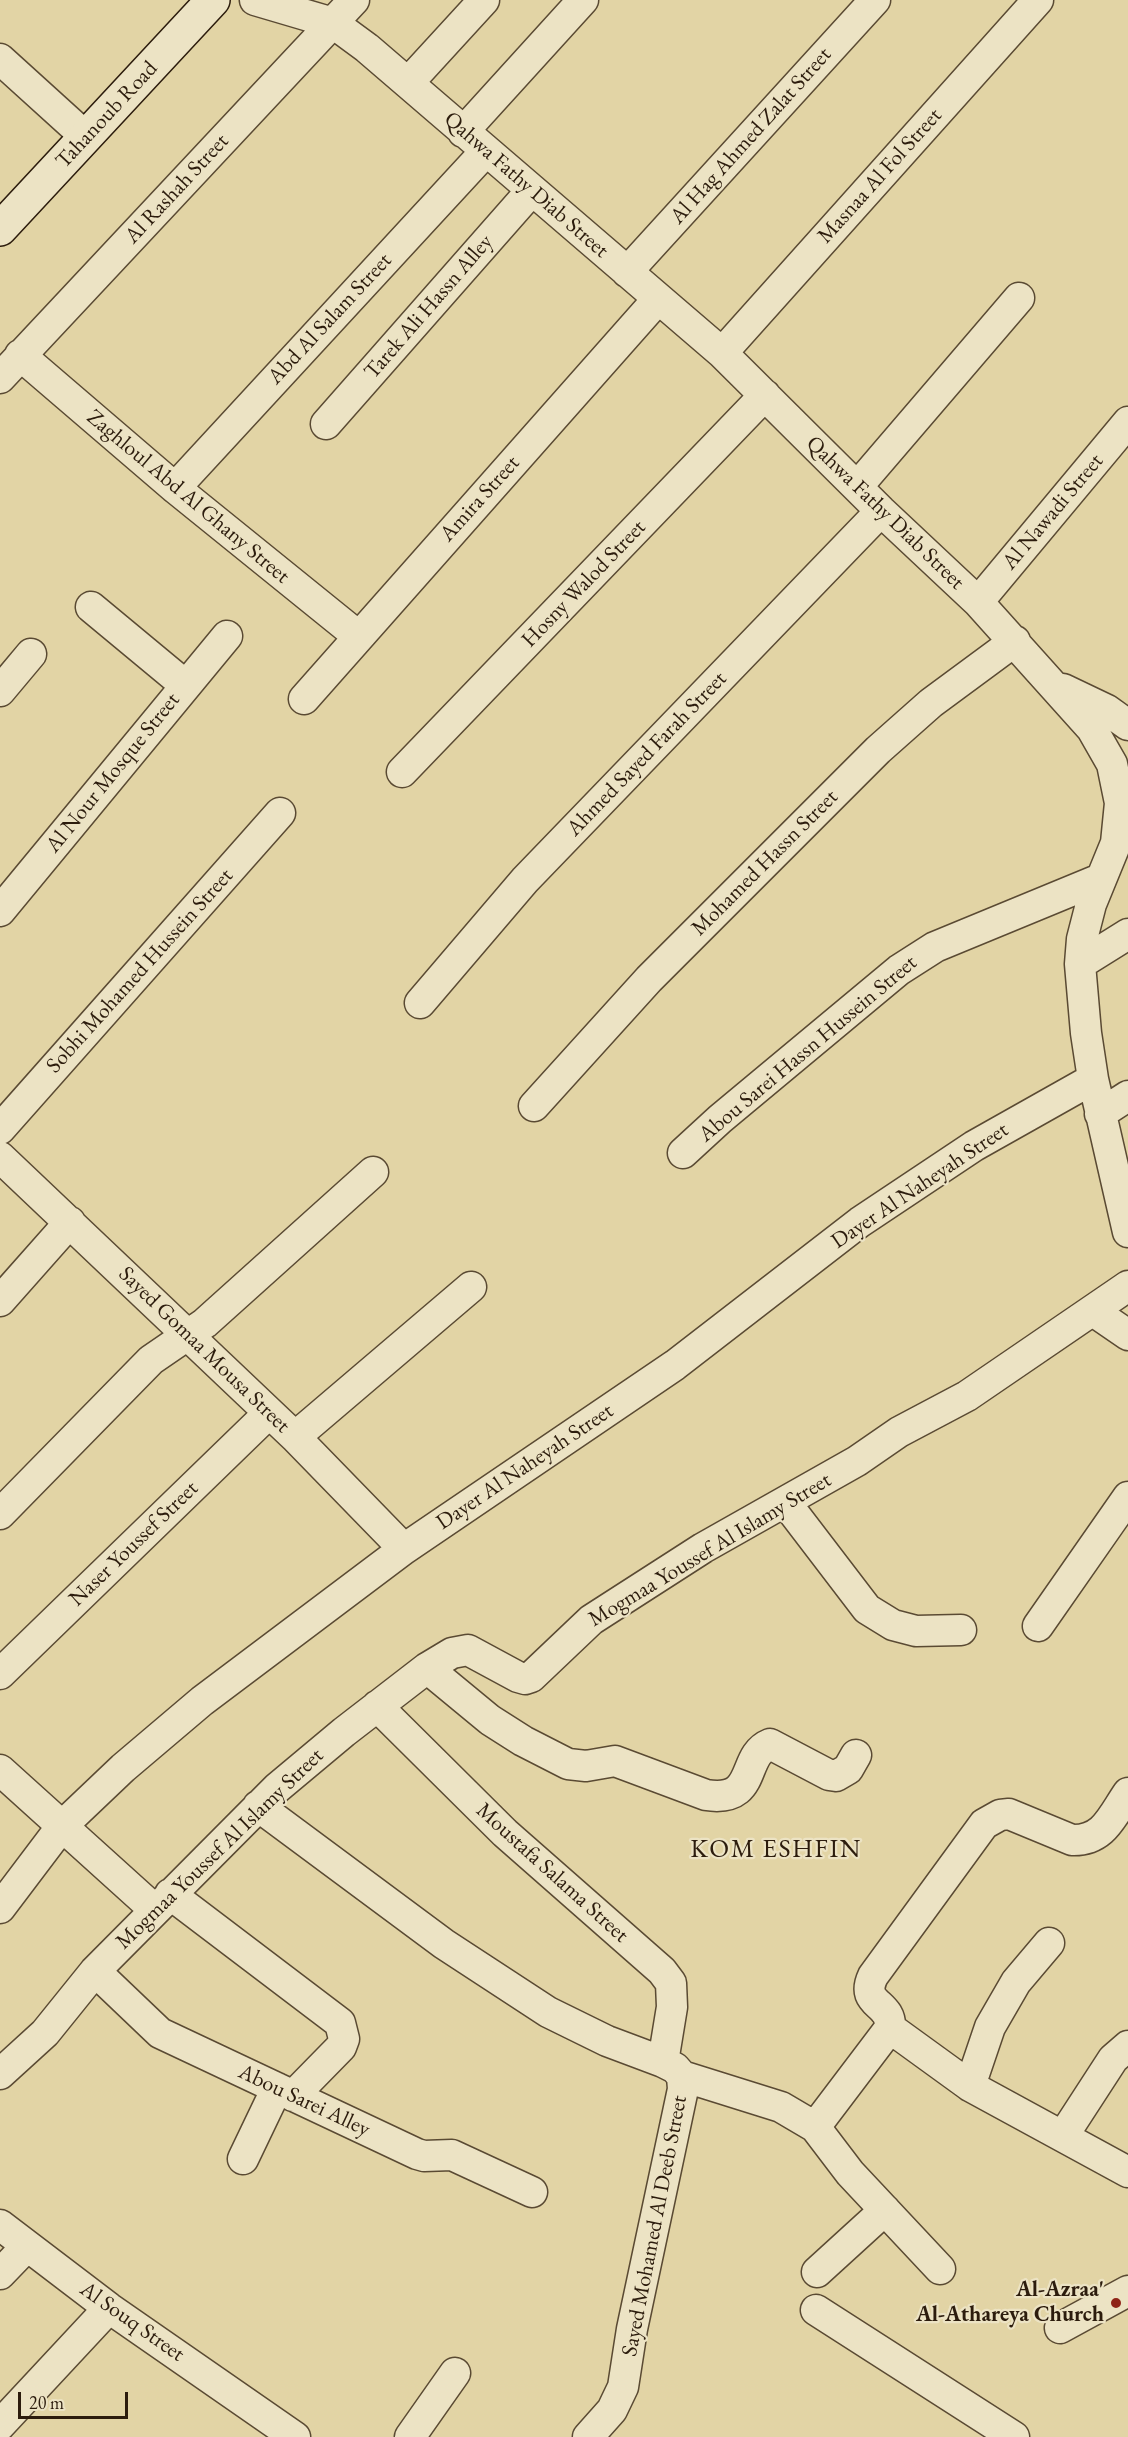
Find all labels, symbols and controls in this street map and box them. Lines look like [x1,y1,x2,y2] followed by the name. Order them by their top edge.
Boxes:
[665,42,837,230] street label: Al Hag Ahmed Zalat Street
[51,56,163,174] street label: Tahanoub Road
[812,103,948,249] street label: Masnaa Al Fol Street
[438,106,614,264] street label: Qahwa Fathy Diab Street
[119,129,235,249] street label: Al Rashah Street
[359,229,499,385] street label: Tarek Ali Hassn Alley
[262,248,398,390] street label: Abd Al Salam Street
[81,404,295,590] street label: Zaghloul Abd Al Ghany Street
[800,431,970,595] street label: Qahwa Fathy Diab Street
[997,449,1109,575] street label: Al Nawadi Street
[435,451,525,547] street label: Amira Street
[516,515,652,653] street label: Hosny Walod Street
[561,666,733,842] street label: Ahmed Sayed Farah Street
[40,688,186,858] street label: Al Nour Mosque Street
[686,784,844,942] street label: Mohamed Hassn Street
[41,863,239,1079] street label: Sobhi Mohamed Hussein Street
[693,950,923,1148] street label: Abou Sarei Hassn Hussein Street
[827,1117,1013,1255] street label: Dayer Al Naheyah Street
[113,1261,295,1439] street label: Sayed Gomaa Mousa Street
[432,1398,618,1536] street label: Dayer Al Naheyah Street
[584,1467,836,1633] street label: Mogmaa Youssef Al Islamy Street
[64,1476,204,1612] street label: Naser Youssef Street
[111,1743,329,1955] street label: Mogmaa Youssef Al Islamy Street
[470,1798,634,1948] street label: Moustafa Salama Street
[690,1834,862,1866] district label: KOM ESHFIN
[234,2059,374,2143] street label: Abou Sarei Alley
[617,2093,693,2359] street label: Sayed Mohamed Al Deeb Street
[75,2276,189,2368] street label: Al Souq Street
[916,2277,1104,2328] place label: Al-Azraa' Al-Athareya Church
[1109,2296,1123,2310] marker: Al-Azraa' Al-Athareya Church
[21,2380,130,2418] scale bar
[29,2391,64,2414] text: 20 m

